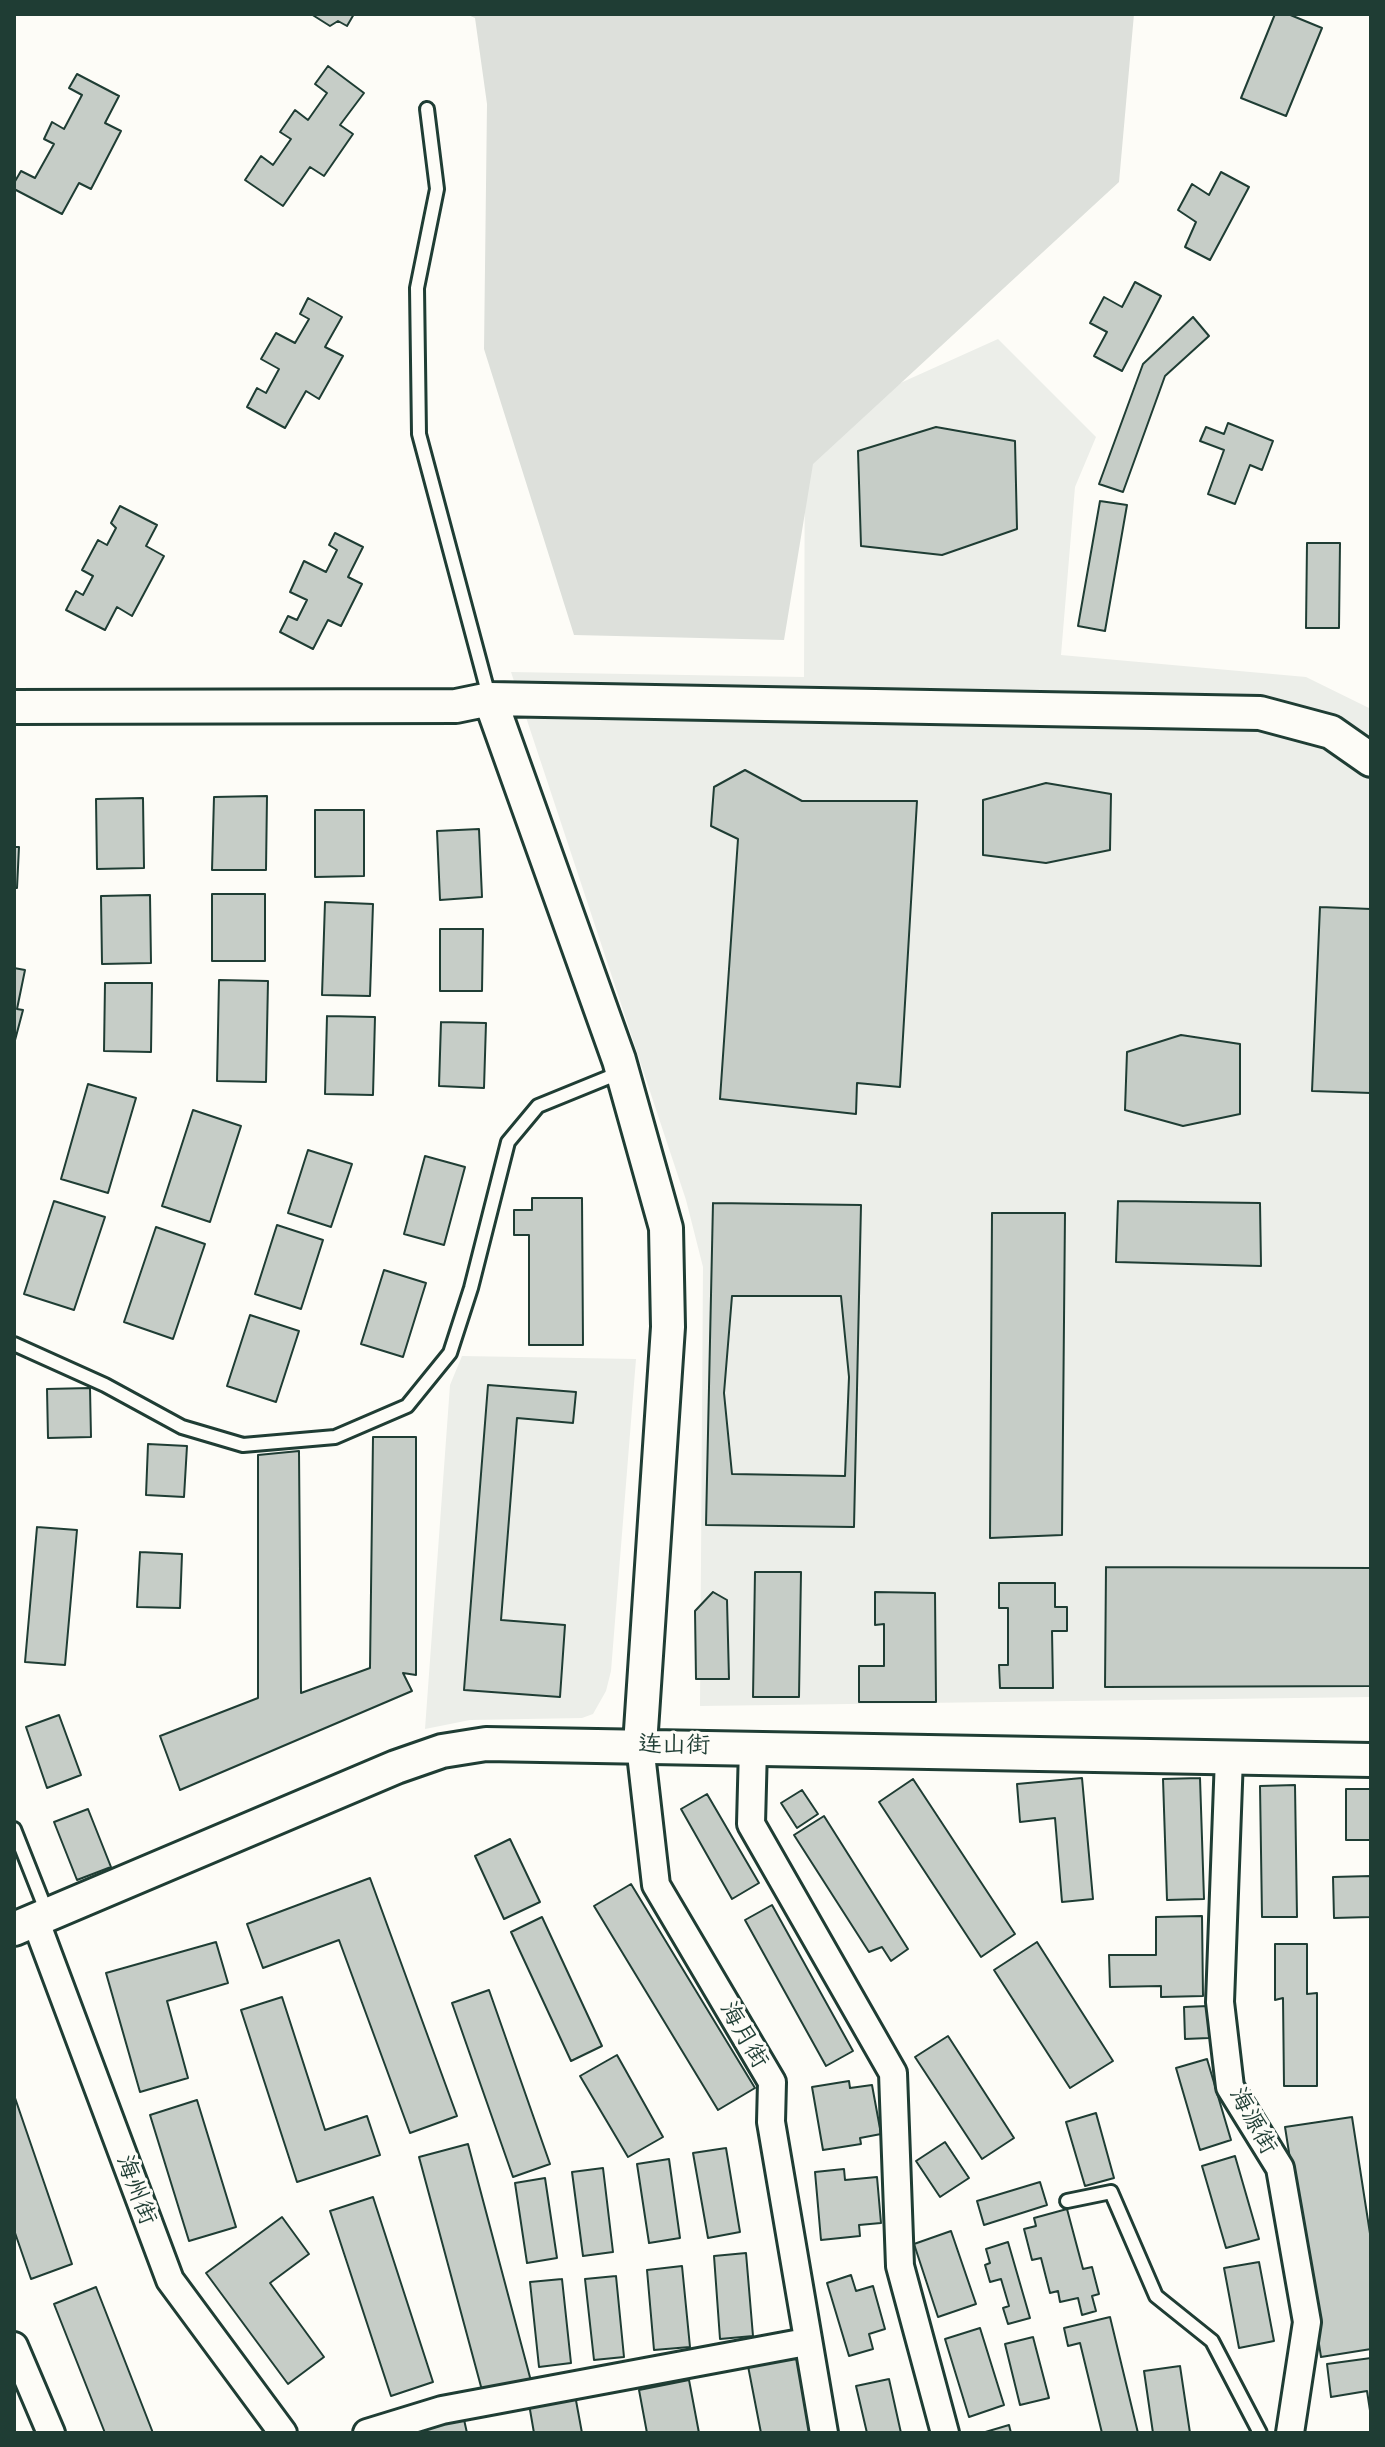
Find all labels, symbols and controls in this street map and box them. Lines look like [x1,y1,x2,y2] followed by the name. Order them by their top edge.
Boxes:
[638,1730,710,1760] street label: 连山街
[714,1997,774,2073] street label: 海月街
[1223,2083,1283,2159] street label: 海源街
[110,2151,162,2229] street label: 海州街

